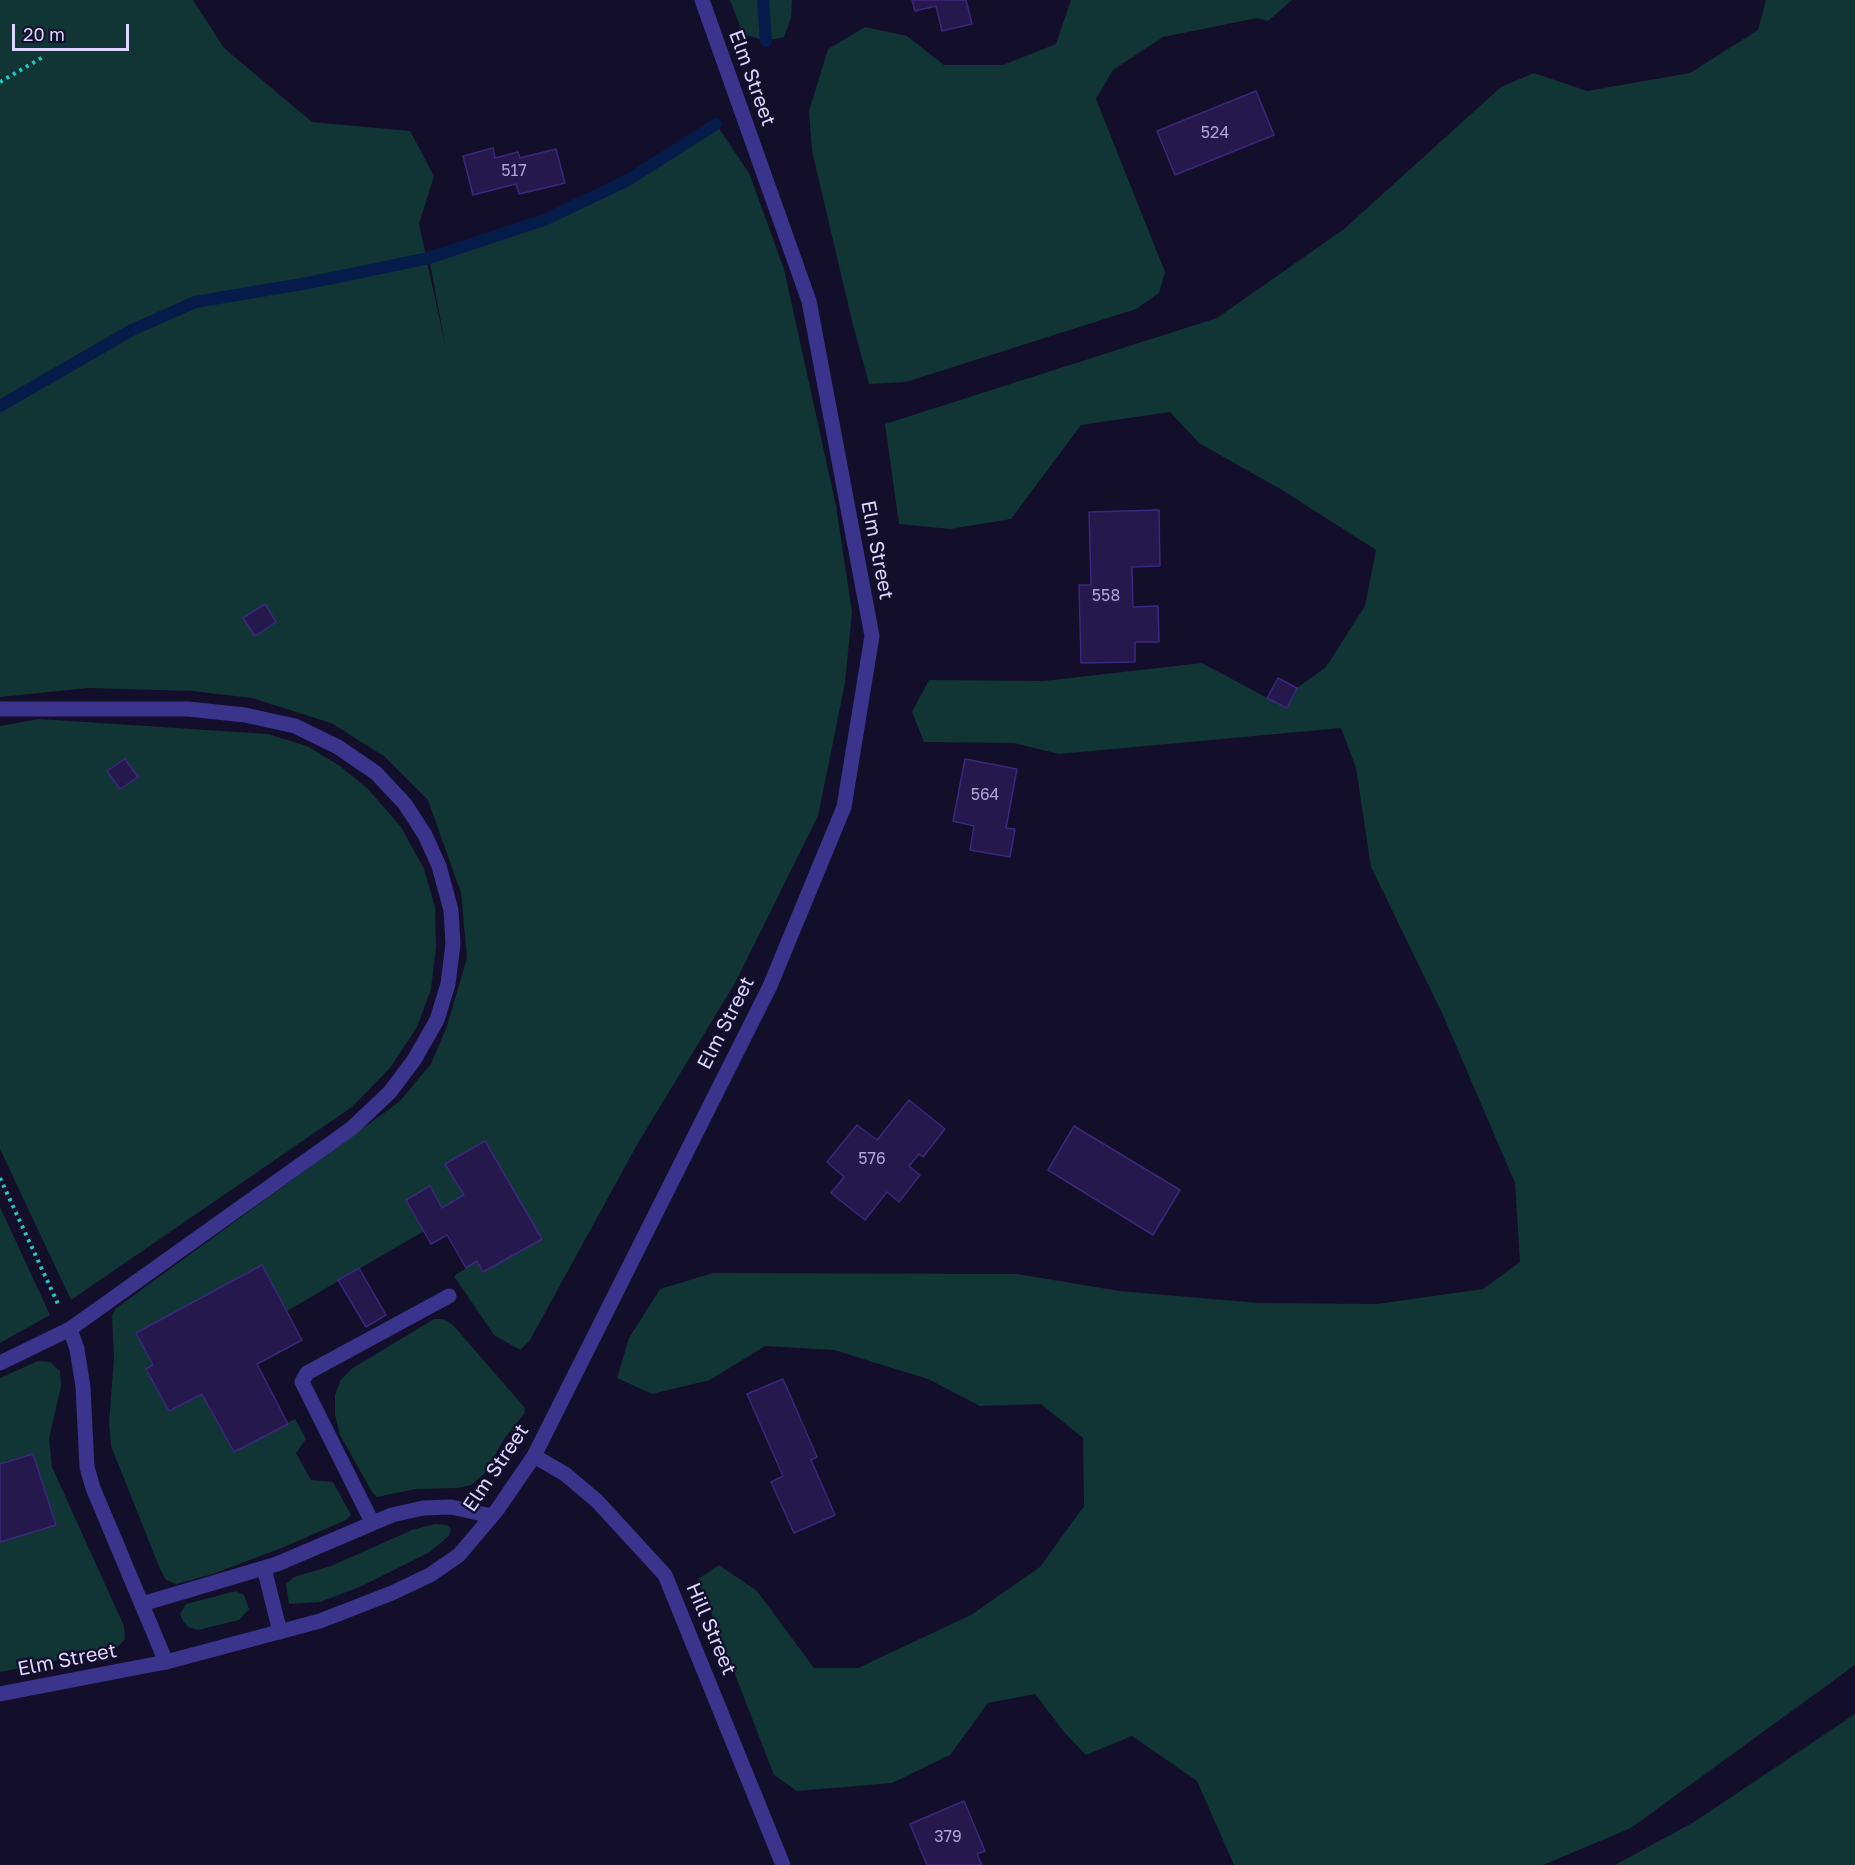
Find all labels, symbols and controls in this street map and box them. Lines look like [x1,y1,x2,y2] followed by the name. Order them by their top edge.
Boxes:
[15,12,132,50] scale bar
[23,23,65,45] text: 20 m
[724,27,780,129] street label: Elm Street
[1201,123,1229,143] house number: 524
[501,161,527,181] house number: 517
[856,498,898,602] street label: Elm Street
[1092,586,1120,606] house number: 558
[971,785,999,805] house number: 564
[692,973,760,1073] street label: Elm Street
[858,1149,886,1169] house number: 576
[458,1420,534,1516] street label: Elm Street
[681,1579,741,1679] street label: Hill Street
[15,1639,119,1681] street label: Elm Street
[934,1827,962,1847] house number: 379

